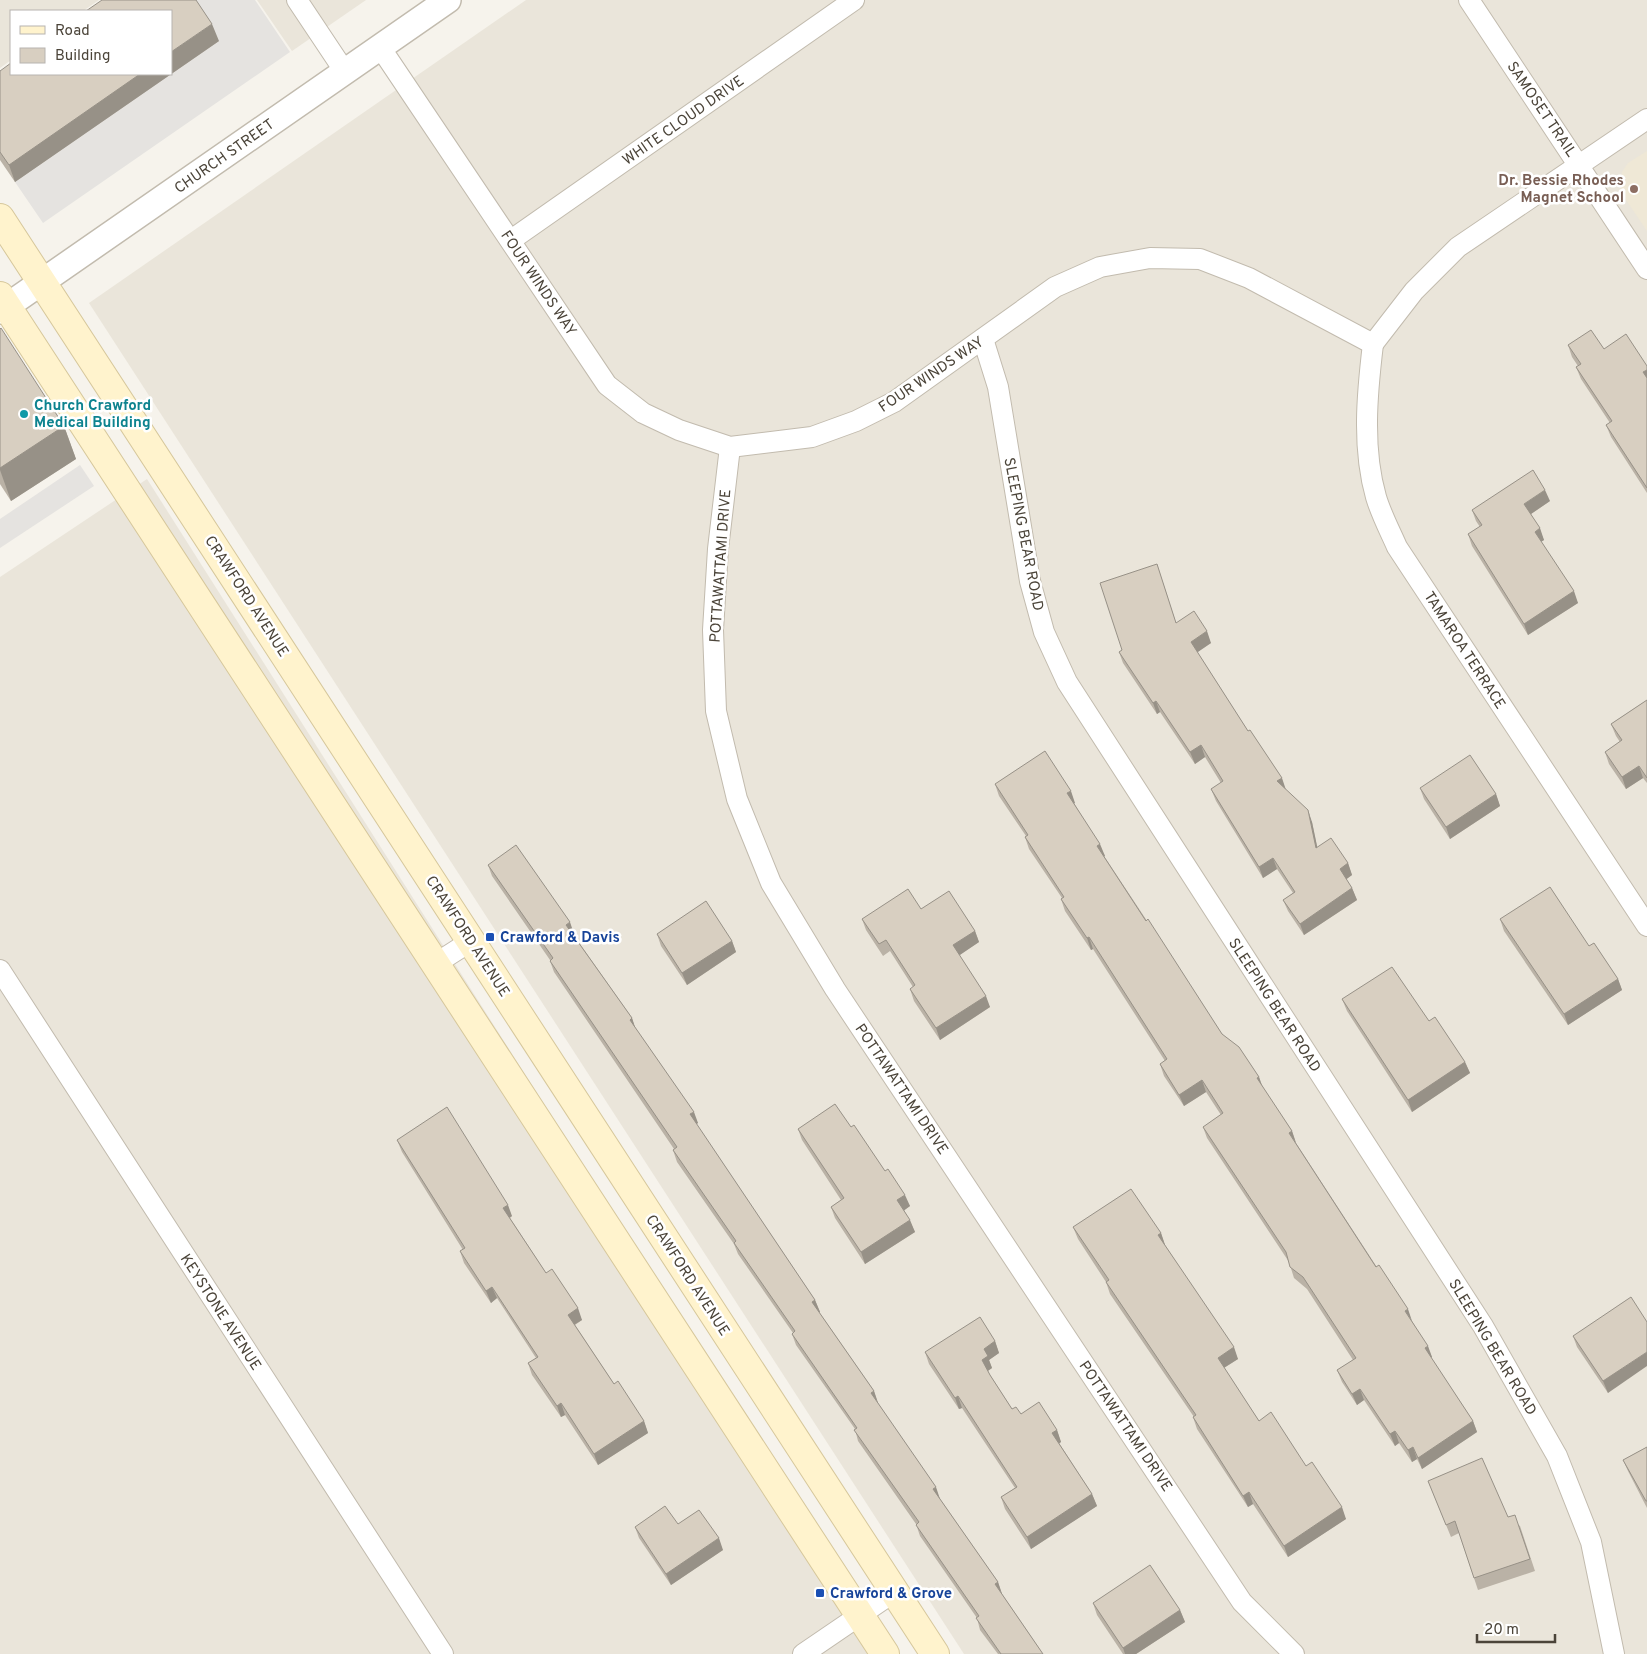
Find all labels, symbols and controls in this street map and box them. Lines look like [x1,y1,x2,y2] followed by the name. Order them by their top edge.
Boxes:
[10,10,172,75] legend
[55,22,90,41] text: Road
[55,47,110,66] text: Building
[1502,58,1580,161] street label: SAMOSET TRAIL
[619,72,748,170] street label: WHITE CLOUD DRIVE
[171,116,279,199] street label: CHURCH STREET
[1498,172,1624,208] place label: Dr. Bessie Rhodes Magnet School
[1628,183,1640,195] marker: Dr. Bessie Rhodes Magnet School
[496,228,580,340] street label: FOUR WINDS WAY
[876,333,988,417] street label: FOUR WINDS WAY
[34,397,151,433] place label: Church Crawford Medical Building
[18,408,30,420] marker: Church Crawford Medical Building
[998,456,1047,613] street label: SLEEPING BEAR ROAD
[707,489,736,644] street label: POTTAWATTAMI DRIVE
[199,533,292,661] street label: CRAWFORD AVENUE
[1419,588,1509,713] street label: TAMAROA TERRACE
[420,873,513,1001] street label: CRAWFORD AVENUE
[500,929,620,948] place label: Crawford & Davis
[484,931,496,943] marker: Crawford & Davis
[1223,935,1324,1076] street label: SLEEPING BEAR ROAD
[850,1021,952,1159] street label: POTTAWATTAMI DRIVE
[640,1212,733,1340] street label: CRAWFORD AVENUE
[175,1251,265,1375] street label: KEYSTONE AVENUE
[1443,1276,1540,1419] street label: SLEEPING BEAR ROAD
[1074,1358,1176,1496] street label: POTTAWATTAMI DRIVE
[830,1585,952,1604] place label: Crawford & Grove
[814,1587,826,1599] marker: Crawford & Grove
[1477,1612,1554,1644] scale bar
[1484,1621,1519,1640] text: 20 m

